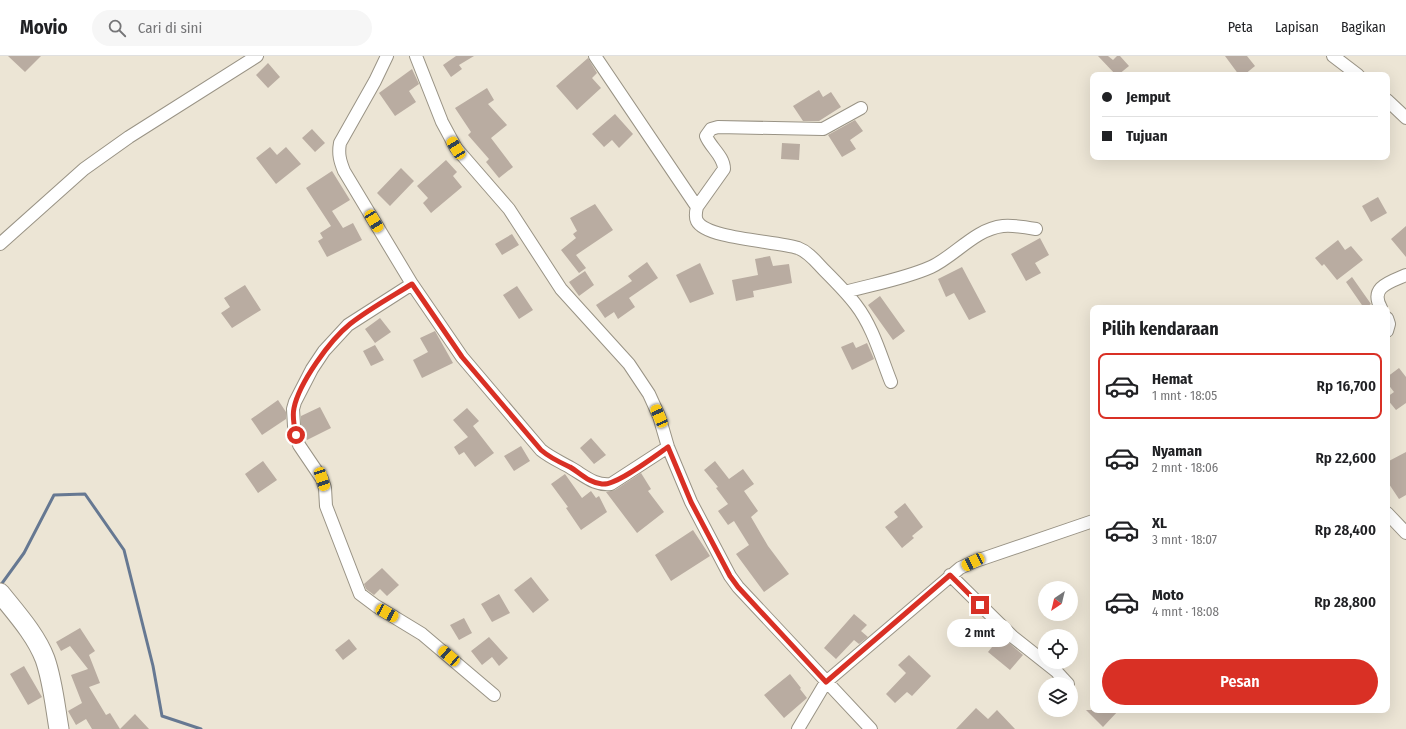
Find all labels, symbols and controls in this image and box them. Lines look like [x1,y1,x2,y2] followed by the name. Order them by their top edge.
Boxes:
[92,10,372,46] search box
[20,16,68,39] text: Movio
[106,17,128,39] icon: search
[138,19,202,37] text: Cari di sini
[1228,19,1253,36] text: Peta
[1275,19,1319,36] text: Lapisan
[1341,19,1386,36] text: Bagikan
[1126,88,1171,106] text: Jemput
[1126,127,1168,145] text: Tujuan
[445,135,467,161] car
[363,208,385,234] car
[1102,318,1219,340] text: Pilih kendaraan
[1104,368,1140,404] icon: car
[1152,370,1193,388] text: Hemat
[1317,377,1376,395] text: Rp 16,700
[1152,388,1217,403] text: 1 mnt · 18:05
[649,403,669,429] car
[287,426,305,444] route start
[1104,440,1140,476] icon: car
[1152,442,1202,460] text: Nyaman
[1315,449,1376,467] text: Rp 22,600
[1152,460,1218,475] text: 2 mnt · 18:06
[313,466,331,492] car
[1104,512,1140,548] icon: car
[1152,514,1167,532] text: XL
[1315,521,1376,539] text: Rp 28,400
[1152,532,1217,547] text: 3 mnt · 18:07
[960,551,986,573] car
[1038,581,1078,621] north arrow
[1038,581,1078,717] map controls
[1104,584,1140,620] icon: car
[1152,586,1184,604] text: Moto
[1314,593,1376,611] text: Rp 28,800
[971,596,989,614] route end
[374,602,400,624] car
[1152,604,1219,619] text: 4 mnt · 18:08
[947,619,1013,647] callout: 2 mnt
[965,625,995,640] text: 2 mnt
[1038,629,1078,669] button: locate
[436,644,462,668] car
[1102,659,1378,705] button: Pesan
[1038,677,1078,717] button: layers

